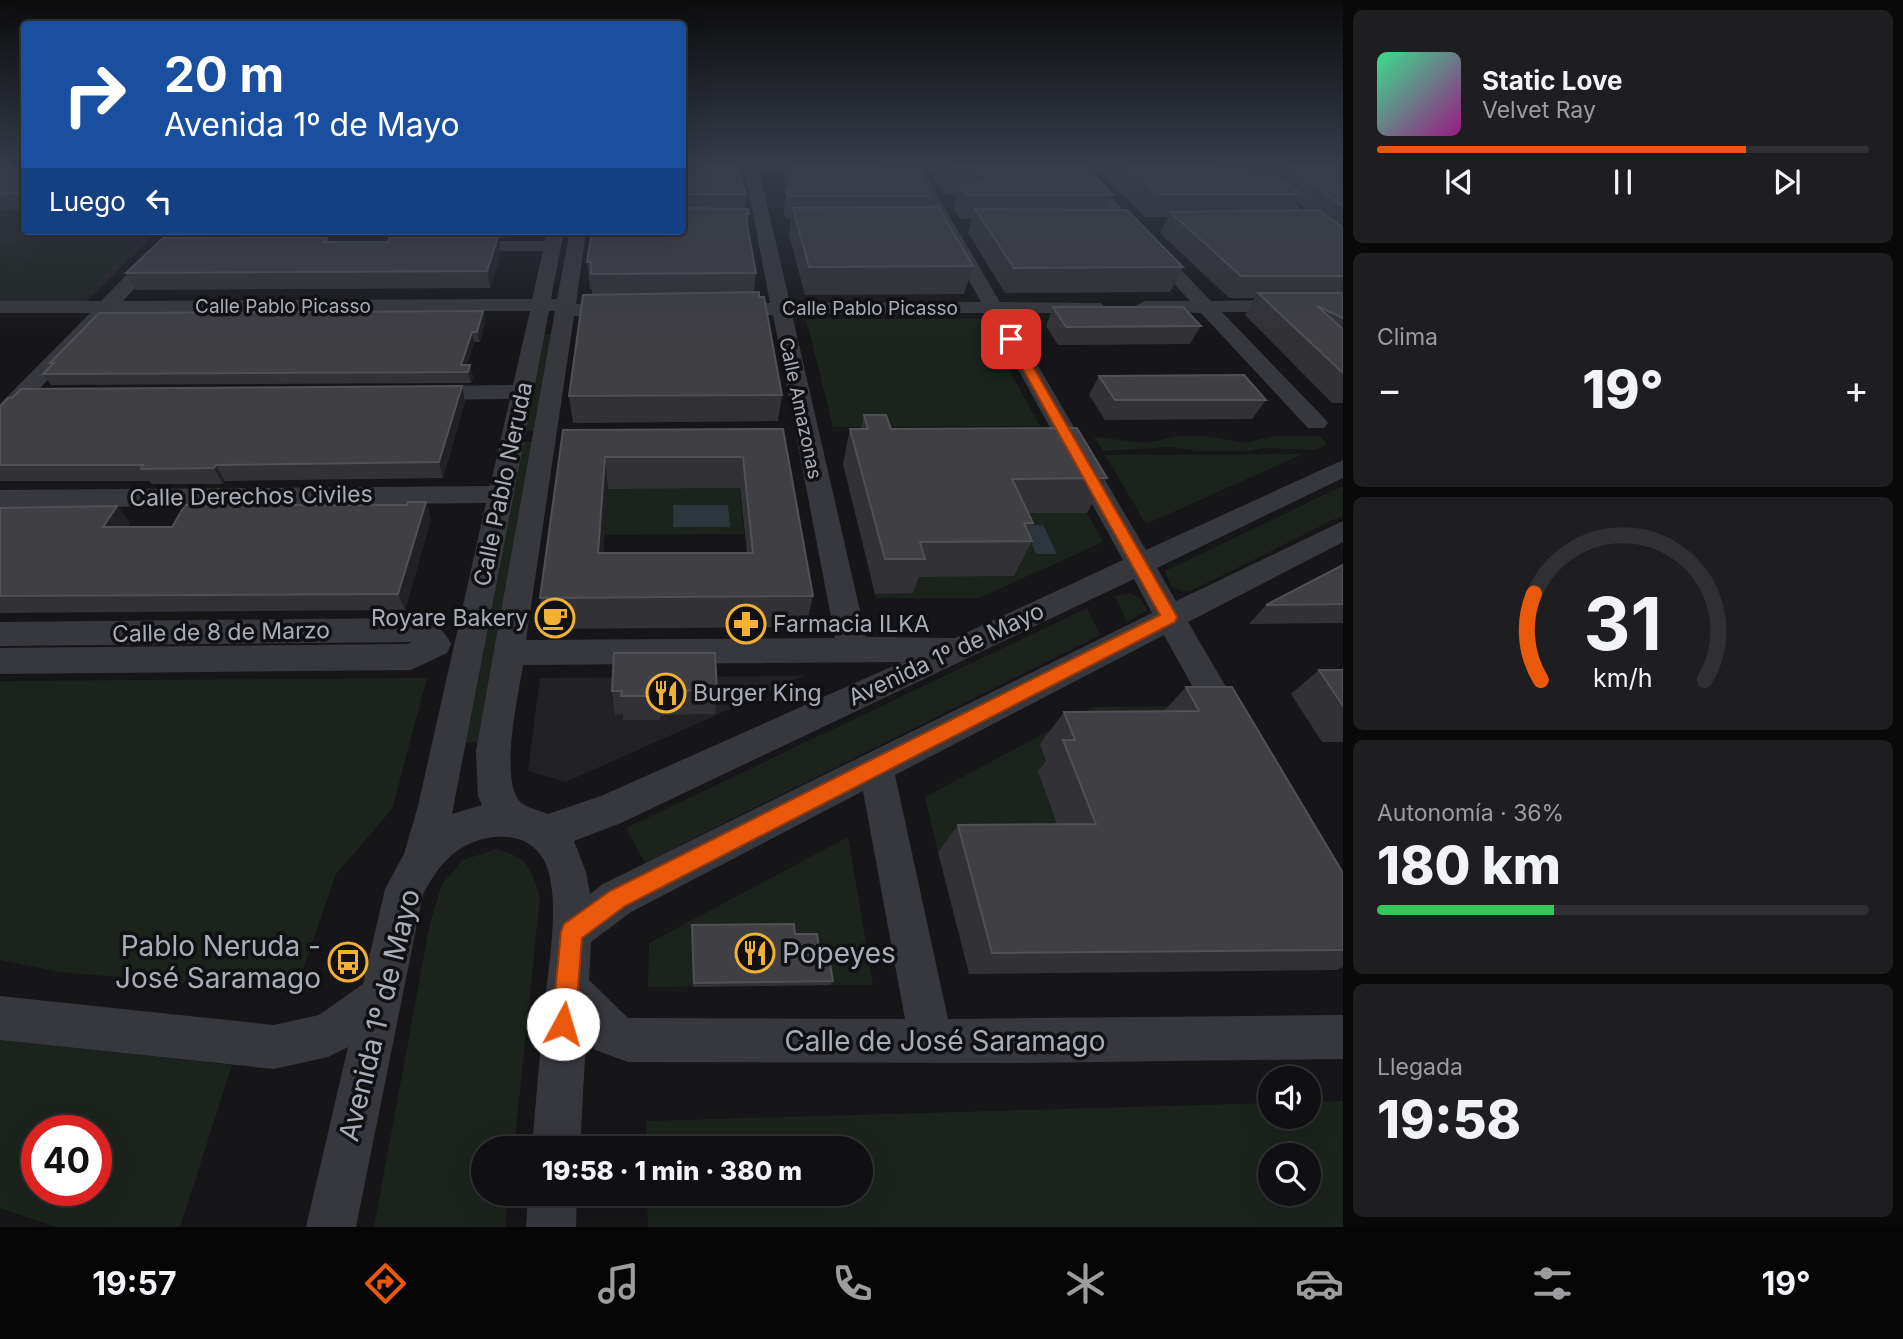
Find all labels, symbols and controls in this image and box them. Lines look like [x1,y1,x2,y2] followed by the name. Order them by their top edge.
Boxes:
[164,45,284,104] text: 20 m
[49,49,140,140] icon: right
[1482,65,1623,96] text: Static Love
[1482,96,1596,124] text: Velvet Ray
[164,105,460,144] text: Avenida 1º de Mayo
[1440,163,1478,201] icon: previous
[1604,163,1642,201] icon: pause
[1768,163,1806,201] icon: next
[140,182,178,220] icon: left
[49,186,126,217] text: Luego
[195,295,371,318] street label: Calle Pablo Picasso
[782,297,958,320] street label: Calle Pablo Picasso
[981,309,1041,369] pin
[992,320,1030,358] icon: arrive
[1377,323,1438,351] text: Clima
[774,335,827,481] street label: Calle Amazonas
[1582,358,1664,421] text: 19°
[1377,366,1402,412] text: −
[1844,366,1869,412] text: +
[468,379,538,589] street label: Calle Pablo Neruda
[129,480,373,512] street label: Calle Derechos Civiles
[1584,579,1662,668] text: 31
[844,596,1048,712] street label: Avenida 1º de Mayo
[534,597,576,639] cafe icon: Royare Bakery
[725,603,767,645] pharmacy icon: Farmacia ILKA
[371,604,528,632] place label: Royare Bakery
[773,610,930,638] place label: Farmacia ILKA
[112,616,330,648] street label: Calle de 8 de Marzo
[1593,662,1653,692] text: km/h
[645,672,687,714] restaurant icon: Burger King
[693,679,822,707] place label: Burger King
[1377,799,1564,827] text: Autonomía · 36%
[1377,834,1561,897] text: 180 km
[331,885,427,1145] street label: Avenida 1º de Mayo
[115,929,321,995] place label: Pablo Neruda - José Saramago
[734,932,776,974] restaurant icon: Popeyes
[782,936,896,970] place label: Popeyes
[327,941,369,983] bus stop icon: Pablo Neruda - José Saramago
[526,987,600,1061] position arrow
[784,1024,1106,1058] street label: Calle de José Saramago
[1377,1053,1463,1081] text: Llegada
[1258,1066,1321,1206] map controls
[1258,1066,1321,1129] button: sound
[1377,1088,1521,1151] text: 19:58
[21,1115,112,1206] speed limit sign: 40
[1258,1143,1321,1206] button: search
[542,1155,802,1186] text: 19:58 · 1 min · 380 m
[361,1259,410,1308] icon: directions
[594,1259,643,1308] icon: music
[828,1259,877,1308] icon: phone
[1061,1259,1110,1308] icon: climate
[1295,1259,1344,1308] icon: car
[1528,1259,1577,1308] icon: filters
[92,1264,177,1303] text: 19:57
[1761,1264,1811,1303] text: 19°

